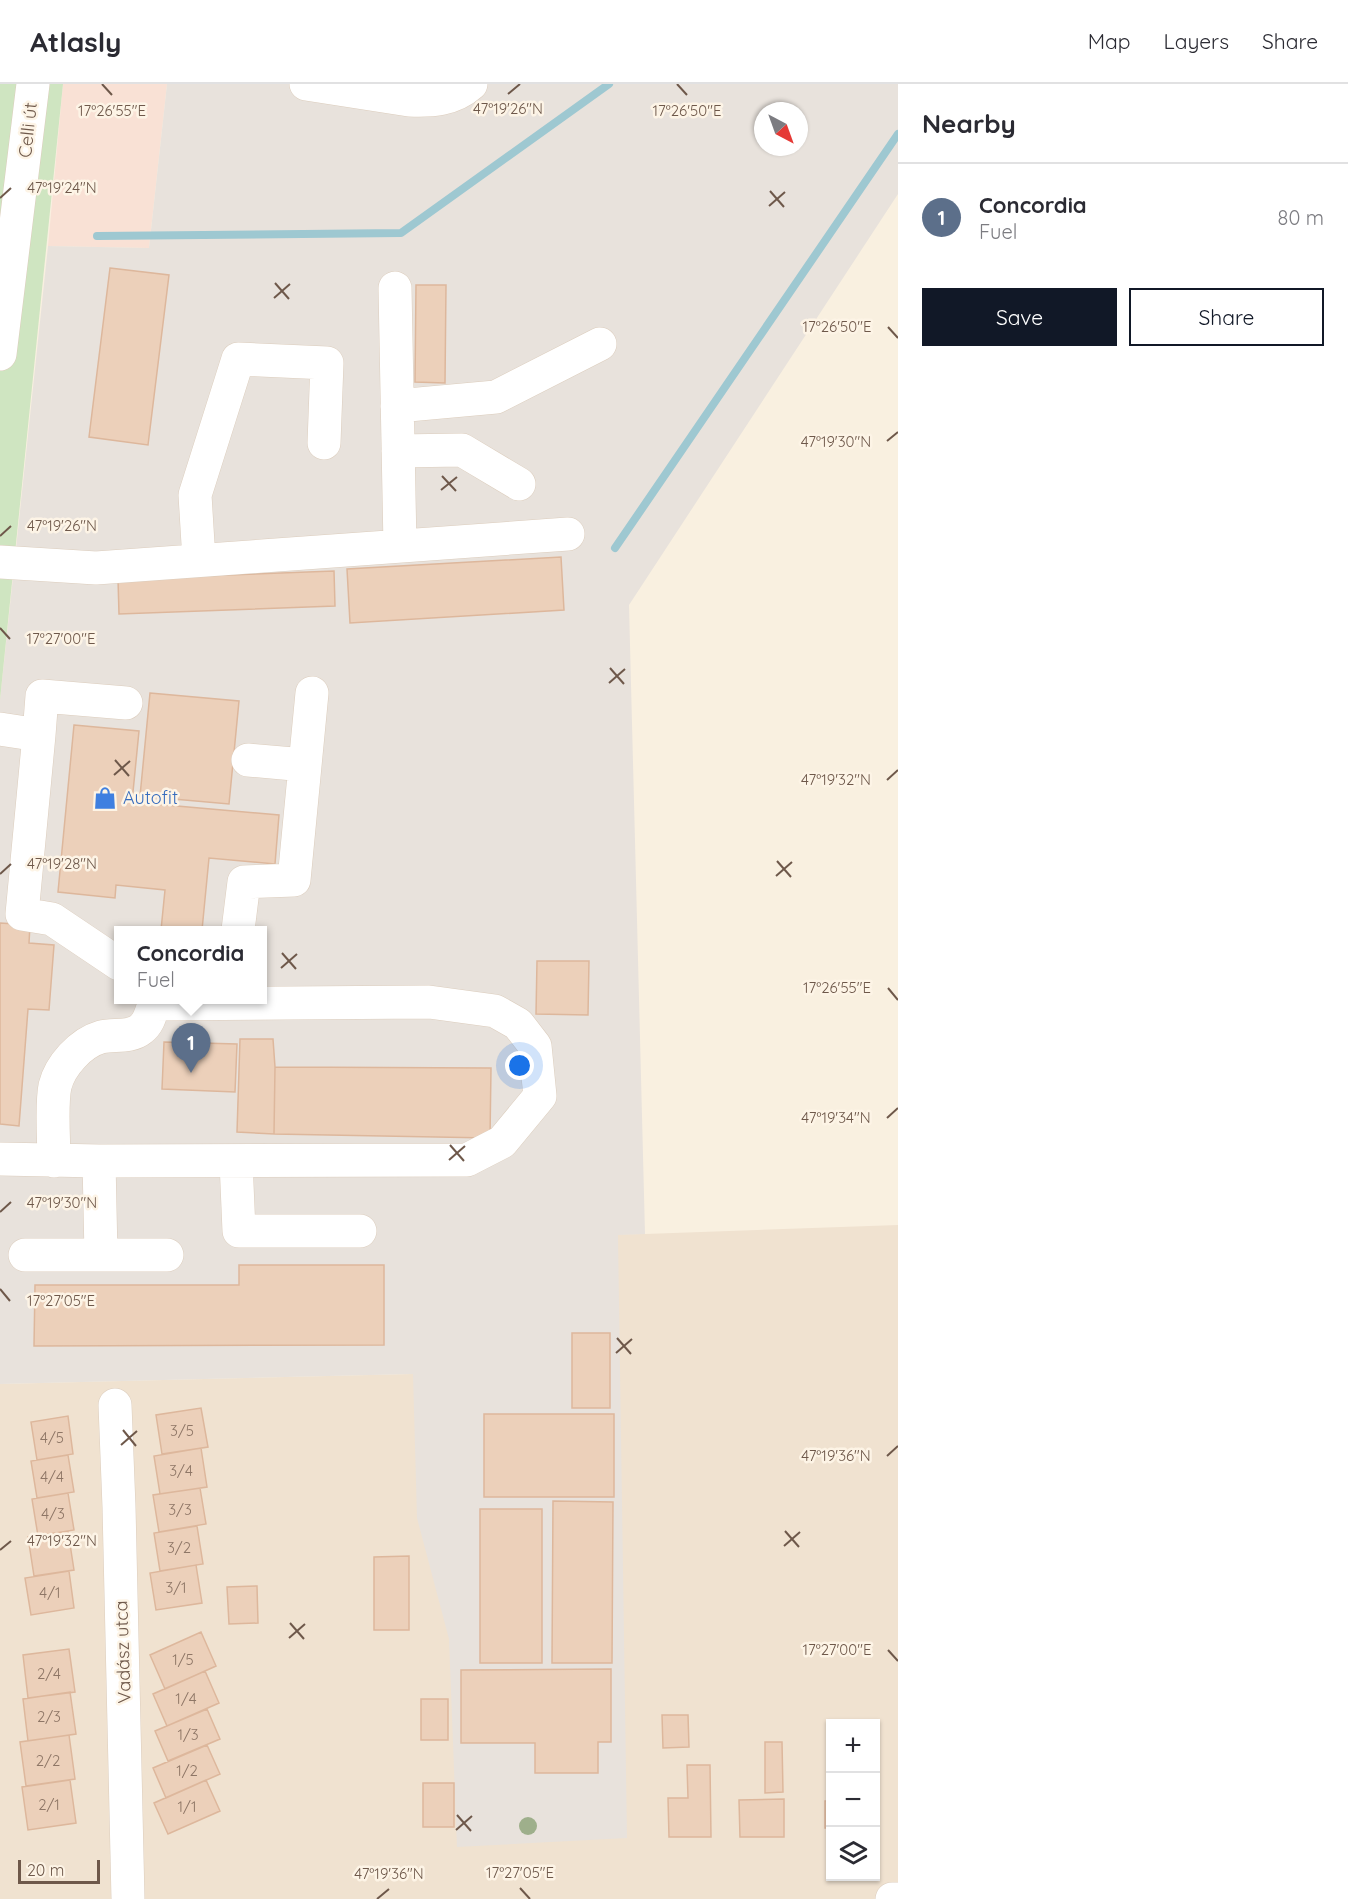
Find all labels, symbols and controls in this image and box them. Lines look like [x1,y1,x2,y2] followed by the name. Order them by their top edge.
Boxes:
[30,24,121,59] text: Atlasly
[1088,28,1131,54] text: Map
[1164,28,1229,54] text: Layers
[1262,28,1318,54] text: Share
[473,99,543,118] text: 47°19'26"N
[13,101,42,159] street label: Celli út
[78,101,146,120] text: 17°26'55"E
[653,101,721,120] text: 17°26'50"E
[754,102,808,156] north arrow
[922,107,1016,140] text: Nearby
[27,178,97,197] text: 47°19'24"N
[979,191,1087,219] text: Concordia
[938,205,945,230] text: 1
[1278,205,1324,230] text: 80 m
[979,219,1017,244] text: Fuel
[922,288,1117,346] button: Save
[1129,288,1324,346] button: Share
[803,317,871,336] text: 17°26'50"E
[801,432,871,451] text: 47°19'30"N
[27,516,97,535] text: 47°19'26"N
[27,629,95,648] text: 17°27'00"E
[801,770,871,789] text: 47°19'32"N
[92,785,118,811] shop icon: Autofit
[123,786,178,809] place label: Autofit
[27,854,97,873] text: 47°19'28"N
[114,926,267,1004] popup
[137,939,244,967] text: Concordia
[137,967,175,992] text: Fuel
[803,978,871,997] text: 17°26'55"E
[172,1024,210,1073] pin: 1
[505,1051,534,1080] your location
[801,1108,871,1127] text: 47°19'34"N
[27,1193,97,1212] text: 47°19'30"N
[27,1291,95,1310] text: 17°27'05"E
[170,1421,194,1440] house number: 3/5
[40,1428,64,1447] house number: 4/5
[801,1446,871,1465] text: 47°19'36"N
[169,1461,193,1480] house number: 3/4
[40,1467,64,1486] house number: 4/4
[168,1500,192,1519] house number: 3/3
[41,1504,65,1523] house number: 4/3
[27,1531,97,1550] text: 47°19'32"N
[167,1538,191,1557] house number: 3/2
[165,1578,187,1597] house number: 3/1
[39,1583,61,1602] house number: 4/1
[109,1600,136,1704] street label: Vadász utca
[803,1640,871,1659] text: 17°27'00"E
[172,1650,194,1669] house number: 1/5
[37,1664,61,1683] house number: 2/4
[175,1689,197,1708] house number: 1/4
[37,1707,61,1726] house number: 2/3
[826,1719,880,1881] map controls
[826,1719,880,1773] button: +
[177,1725,199,1744] house number: 1/3
[36,1751,60,1770] house number: 2/2
[176,1761,198,1780] house number: 1/2
[826,1773,880,1827] button: −
[38,1795,60,1814] house number: 2/1
[178,1797,196,1816] house number: 1/1
[826,1827,880,1881] button: layers
[18,1857,100,1884] scale bar
[27,1860,64,1880] text: 20 m
[486,1863,554,1882] text: 17°27'05"E
[354,1864,424,1883] text: 47°19'36"N

